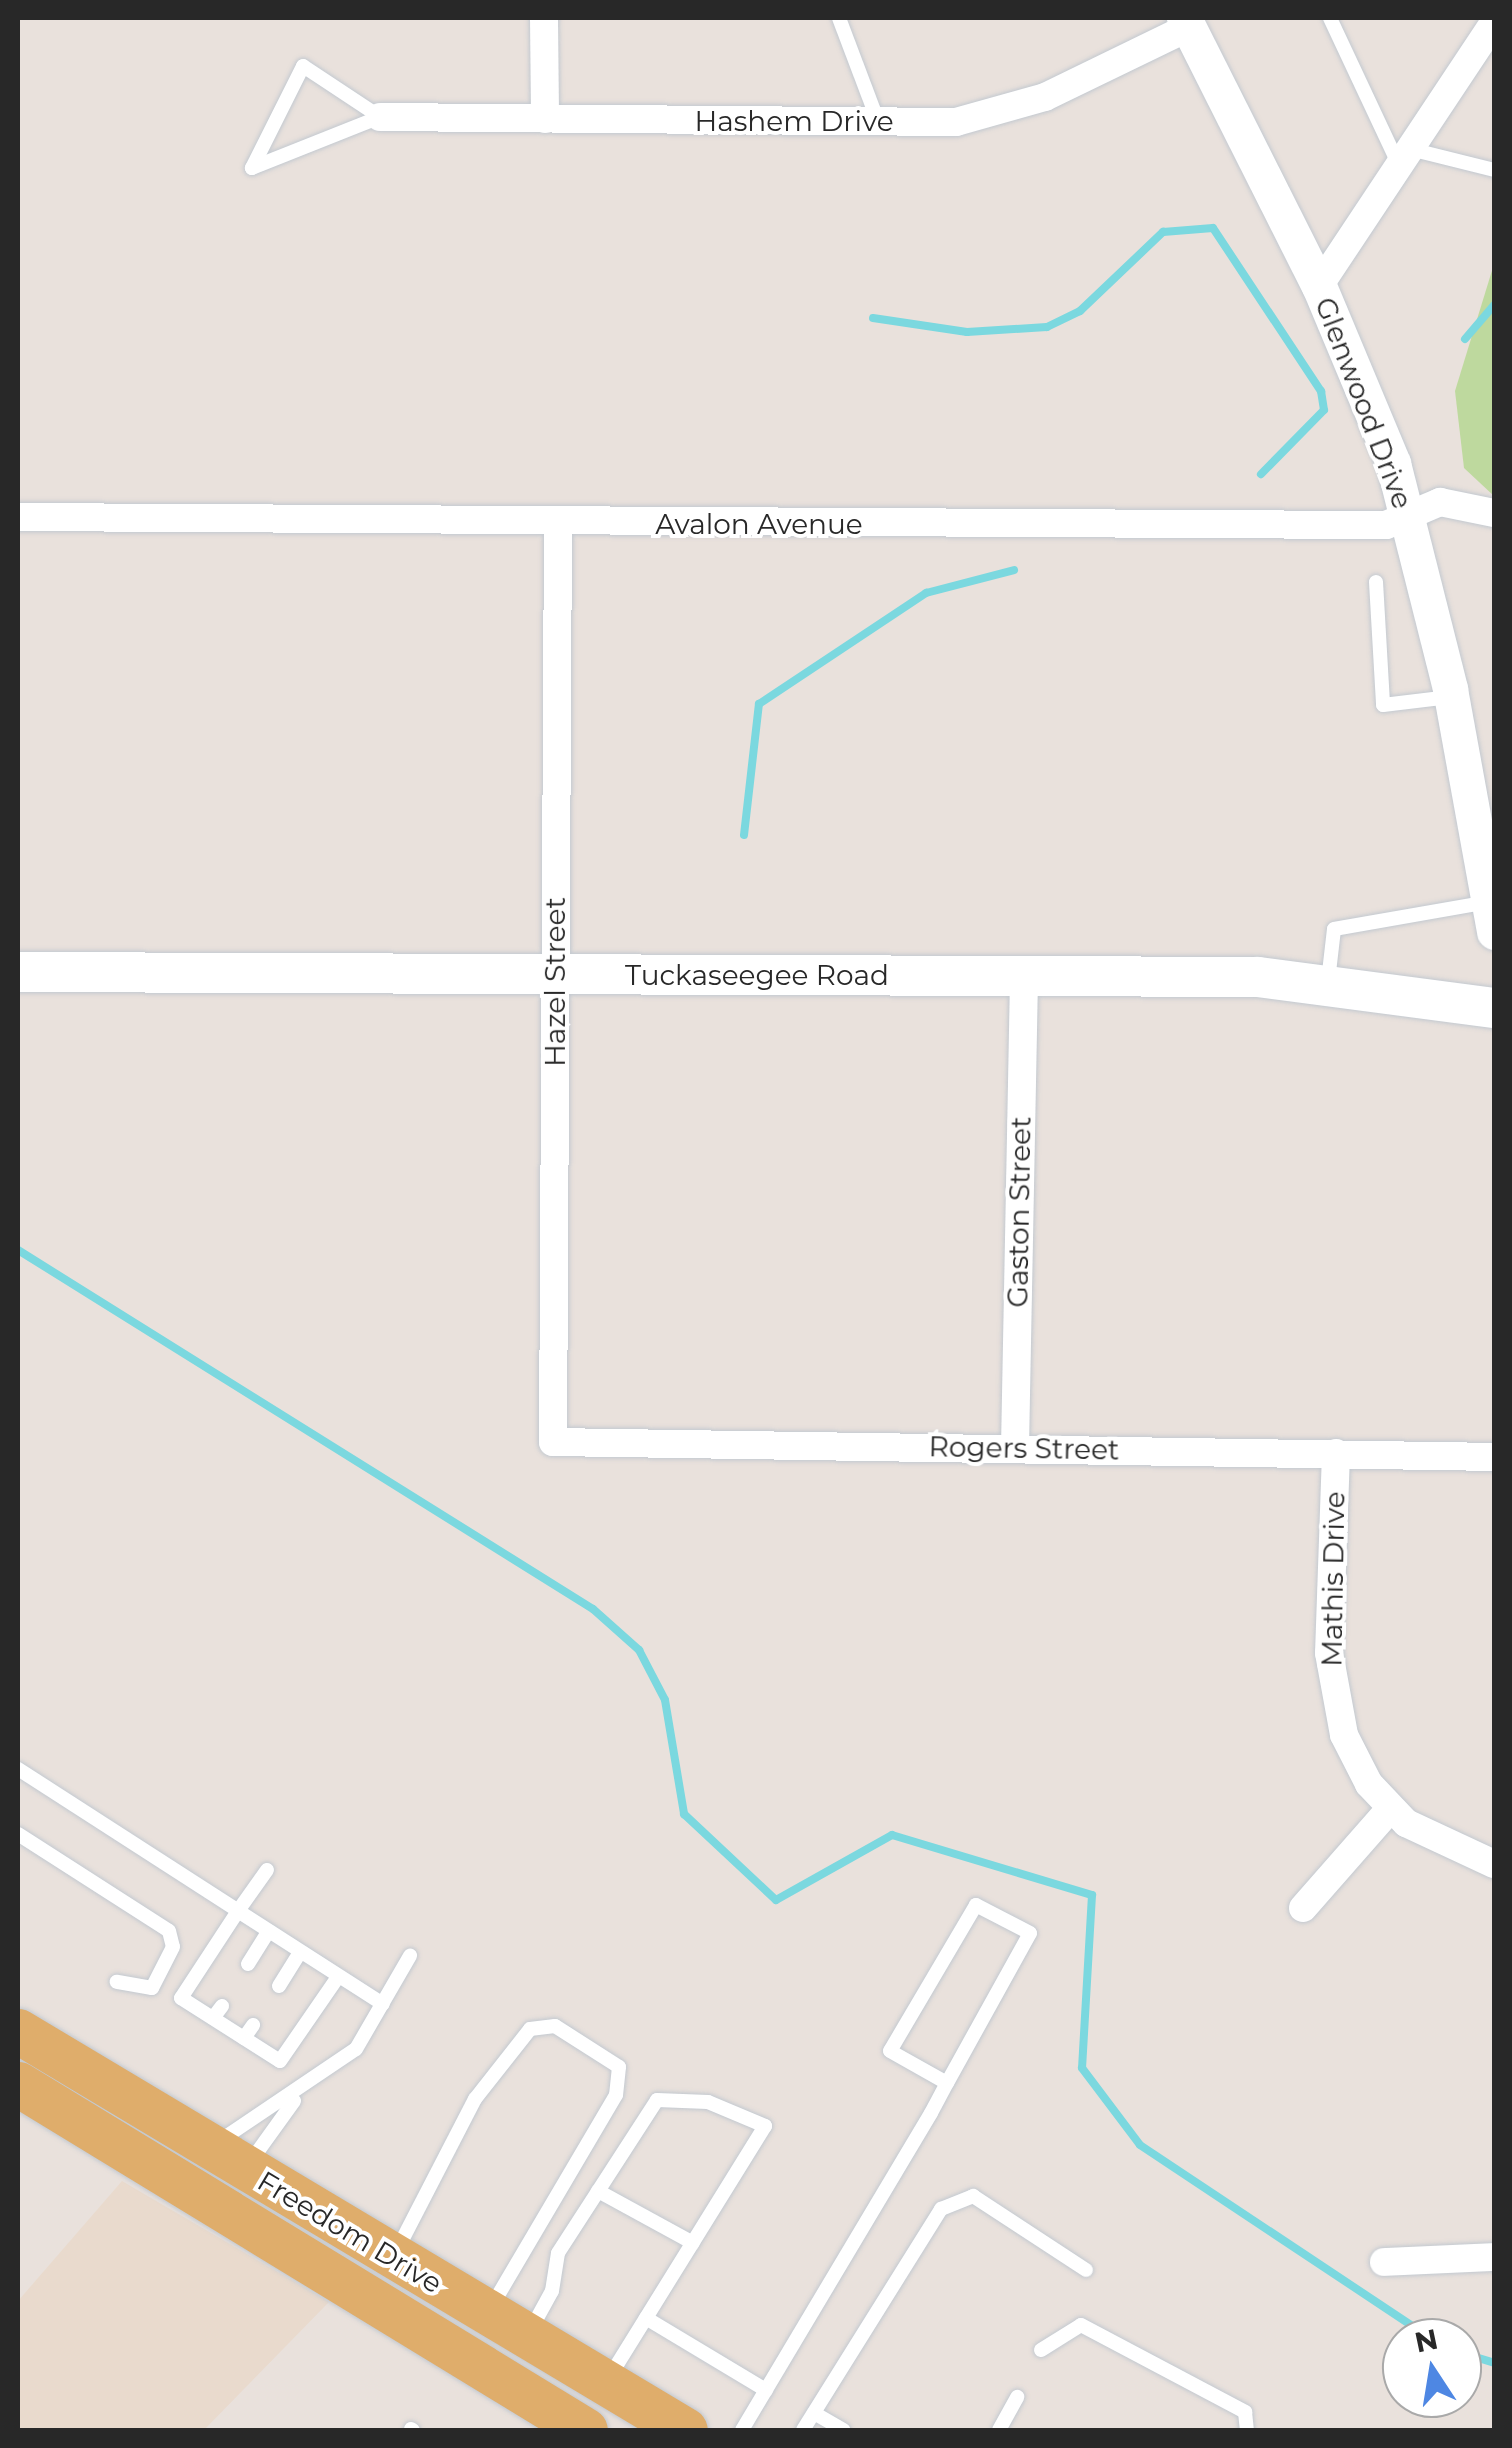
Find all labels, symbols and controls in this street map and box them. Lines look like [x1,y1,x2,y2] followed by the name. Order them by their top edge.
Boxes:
[694,104,894,138] street label: Hashem Drive
[1308,293,1420,513] street label: Glenwood Drive
[655,507,863,541] street label: Avalon Avenue
[538,897,572,1067] street label: Hazel Street
[625,958,889,992] street label: Tuckaseegee Road
[1001,1116,1037,1308] street label: Gaston Street
[928,1430,1120,1466] street label: Rogers Street
[1315,1491,1351,1667] street label: Mathis Drive
[252,2164,448,2300] street label: Freedom Drive
[1382,2318,1482,2418] north arrow
[1412,2322,1441,2360] text: N

